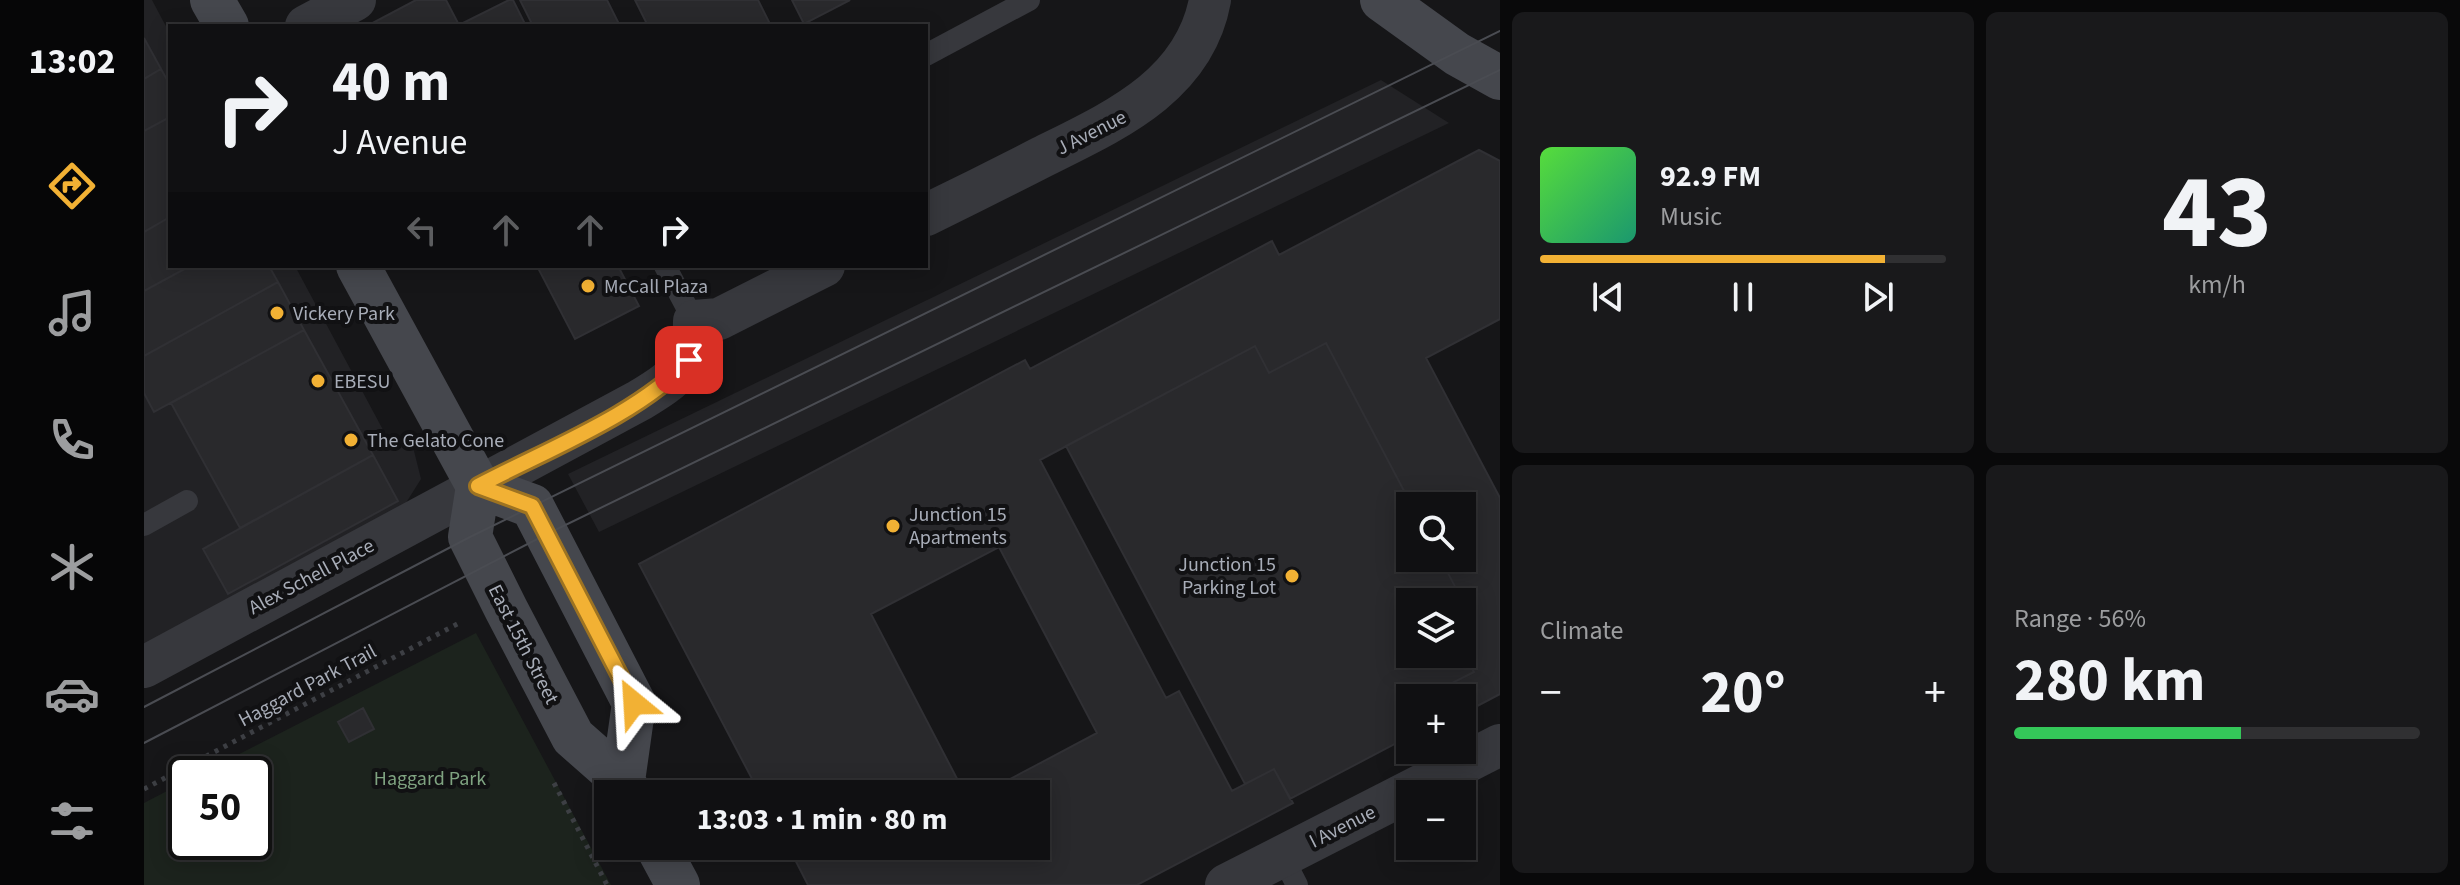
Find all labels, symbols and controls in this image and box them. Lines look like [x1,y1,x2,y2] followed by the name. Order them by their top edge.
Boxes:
[29,36,115,87] text: 13:02
[332,43,450,122] text: 40 m
[200,56,304,160] icon: right
[1052,103,1131,162] street label: J Avenue
[332,117,467,168] text: J Avenue
[2162,140,2272,288] text: 43
[1660,155,1761,198] text: 92.9 FM
[44,158,100,214] icon: directions
[1660,198,1722,235] text: Music
[400,208,444,252] icon: left
[484,208,528,252] icon: ahead
[568,208,612,252] icon: ahead
[652,208,696,252] icon: right
[2188,266,2246,303] text: km/h
[604,273,708,301] place label: McCall Plaza
[1586,275,1630,319] icon: previous
[1721,275,1765,319] icon: pause
[1856,275,1900,319] icon: next
[579,277,597,295] marker: McCall Plaza
[44,285,100,341] icon: music
[293,300,395,328] place label: Vickery Park
[268,304,286,322] marker: Vickery Park
[655,326,723,394] pin
[667,338,711,382] icon: arrive
[334,368,390,396] place label: EBESU
[309,372,327,390] marker: EBESU
[44,412,100,468] icon: phone
[367,427,504,455] place label: The Gelato Cone
[342,431,360,449] marker: The Gelato Cone
[1396,492,1476,860] map controls
[1396,492,1476,572] button: search
[909,501,1007,552] place label: Junction 15 Apartments
[884,517,902,535] marker: Junction 15 Apartments
[244,532,379,622] street label: Alex Schell Place
[44,539,100,595] icon: climate
[1178,551,1276,602] place label: Junction 15 Parking Lot
[1283,567,1301,585] marker: Junction 15 Parking Lot
[481,580,565,709] street label: East 15th Street
[1396,588,1476,668] button: layers
[2014,600,2146,637] text: Range · 56%
[1540,612,1624,649] text: Climate
[234,638,381,734] street label: Haggard Park Trail
[2014,639,2205,724] text: 280 km
[1700,651,1786,736] text: 20°
[592,661,676,745] position arrow
[1540,662,1562,725] text: −
[1924,662,1946,725] text: +
[44,666,100,722] icon: car
[1396,684,1476,764] button: +
[168,756,272,860] speed limit sign: 50
[374,765,486,793] park label: Haggard Park
[1396,780,1476,860] button: −
[44,793,100,849] icon: filters
[697,798,947,841] text: 13:03 · 1 min · 80 m
[1305,798,1380,855] street label: I Avenue

